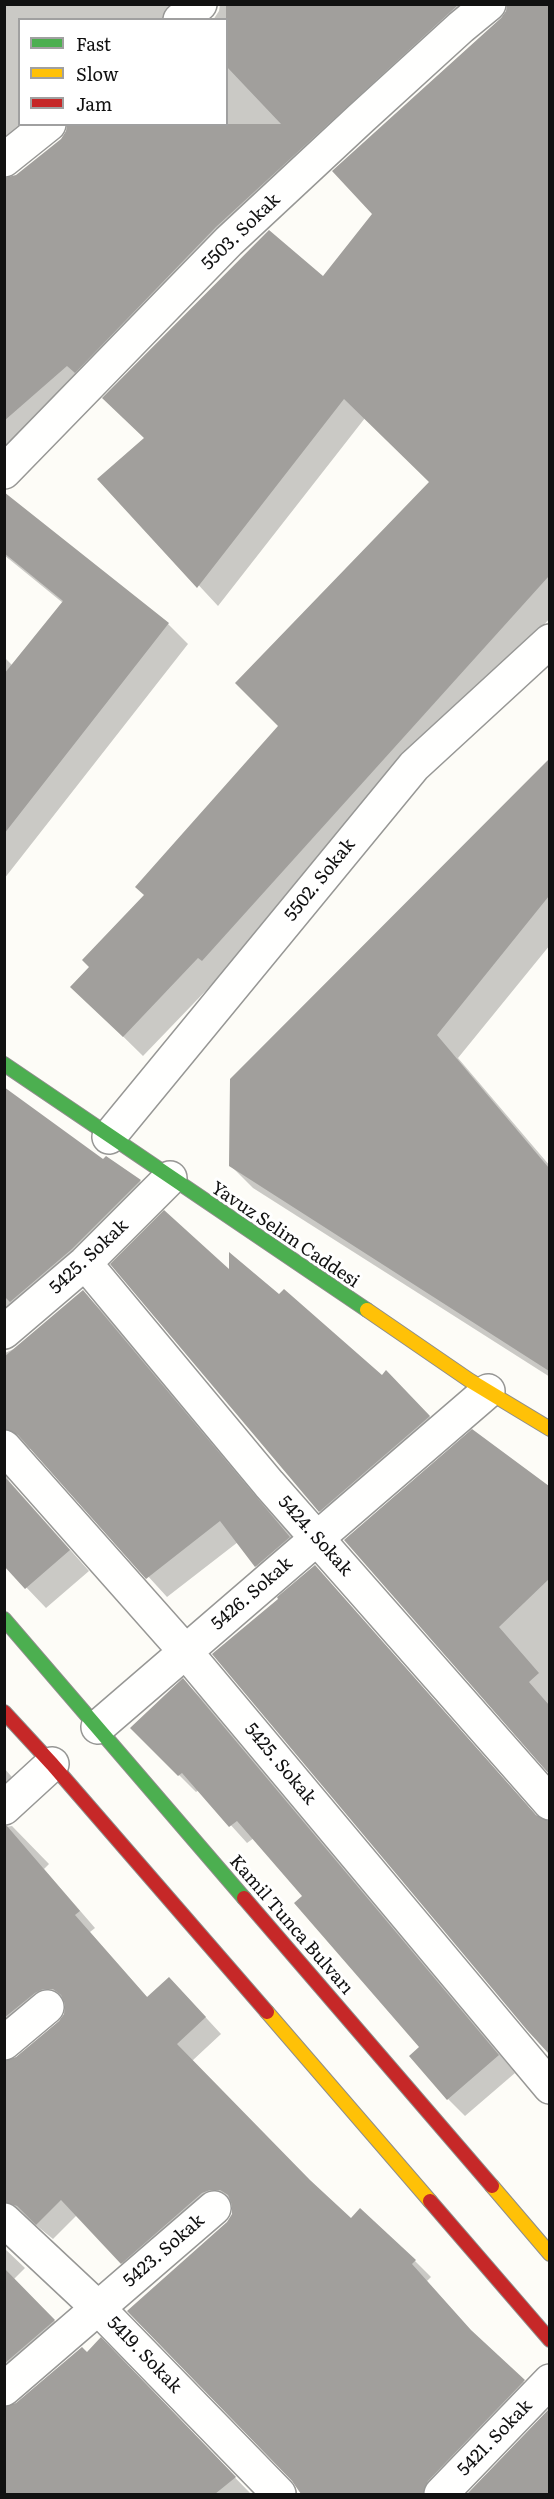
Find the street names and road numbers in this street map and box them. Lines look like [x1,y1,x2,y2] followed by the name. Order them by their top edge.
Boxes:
[197,189,285,275] street label: 5503. Sokak
[280,834,360,926] street label: 5502. Sokak
[207,1177,363,1293] street label: Yavuz Selim Caddesi
[45,1215,133,1299] street label: 5425. Sokak
[273,1491,357,1581] street label: 5424. Sokak
[207,1553,297,1635] street label: 5426. Sokak
[240,1719,320,1809] street label: 5425. Sokak
[225,1851,357,1999] street label: Kamil Tunca Bulvarı
[119,2210,209,2292] street label: 5423. Sokak
[102,2312,186,2398] street label: 5419. Sokak
[453,2395,537,2481] street label: 5421. Sokak

